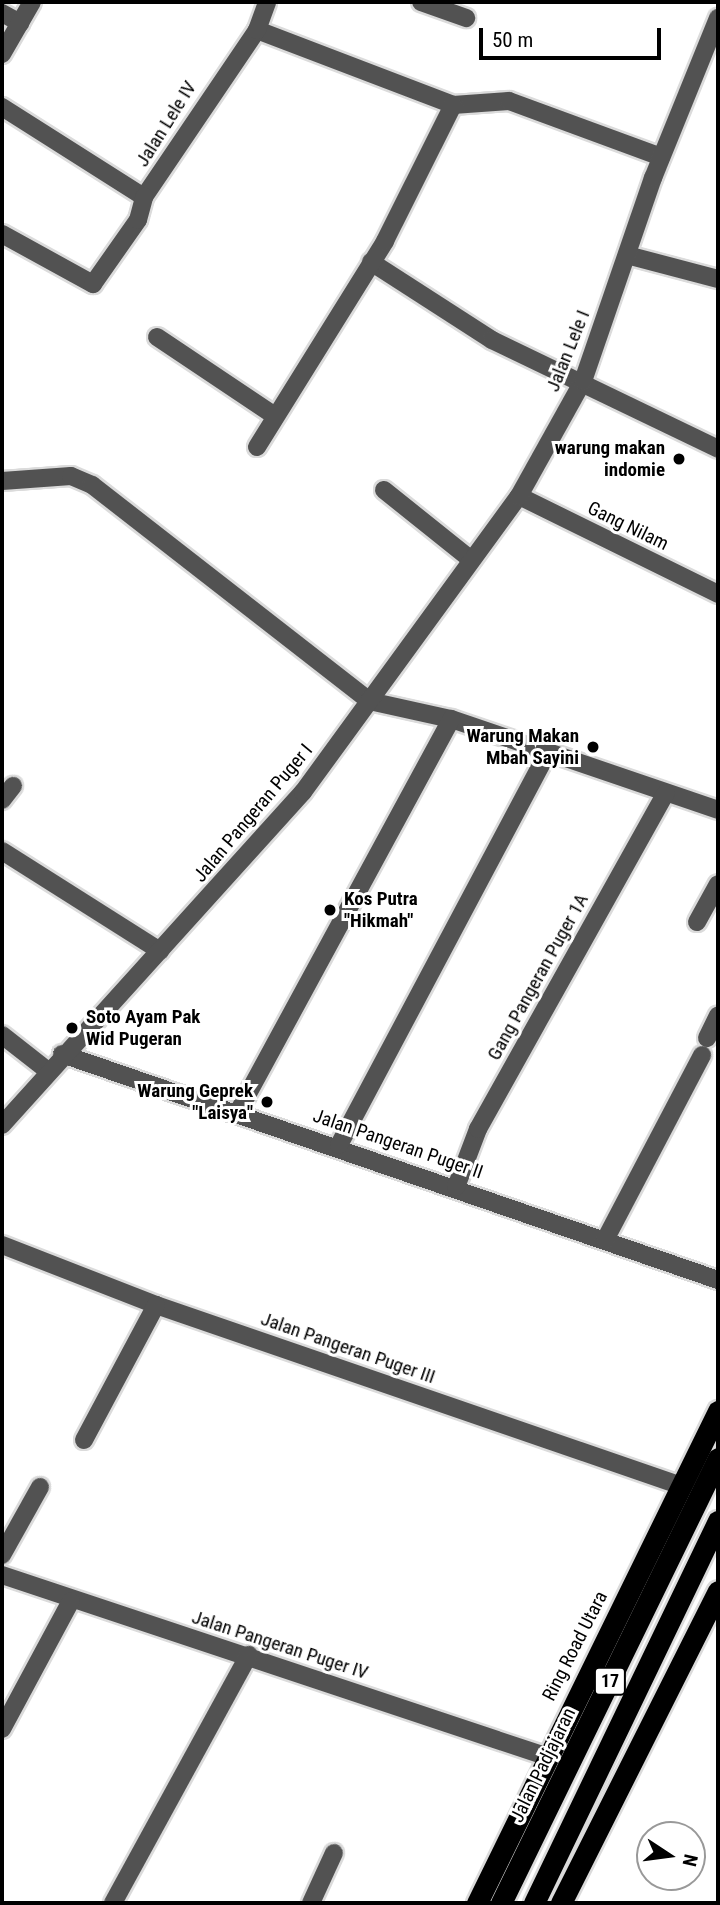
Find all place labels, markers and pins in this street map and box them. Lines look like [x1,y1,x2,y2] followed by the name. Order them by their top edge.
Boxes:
[555,437,665,481] place label: warung makan indomie
[671,451,687,467] marker: warung makan indomie
[466,725,579,769] place label: Warung Makan Mbah Sayini
[585,739,601,755] marker: Warung Makan Mbah Sayini
[344,888,418,932] place label: Kos Putra "Hikmah"
[322,902,338,918] marker: Kos Putra "Hikmah"
[86,1006,200,1050] place label: Soto Ayam Pak Wid Pugeran
[64,1020,80,1036] marker: Soto Ayam Pak Wid Pugeran
[137,1080,253,1124] place label: Warung Geprek "Laisya"
[259,1094,275,1110] marker: Warung Geprek "Laisya"

